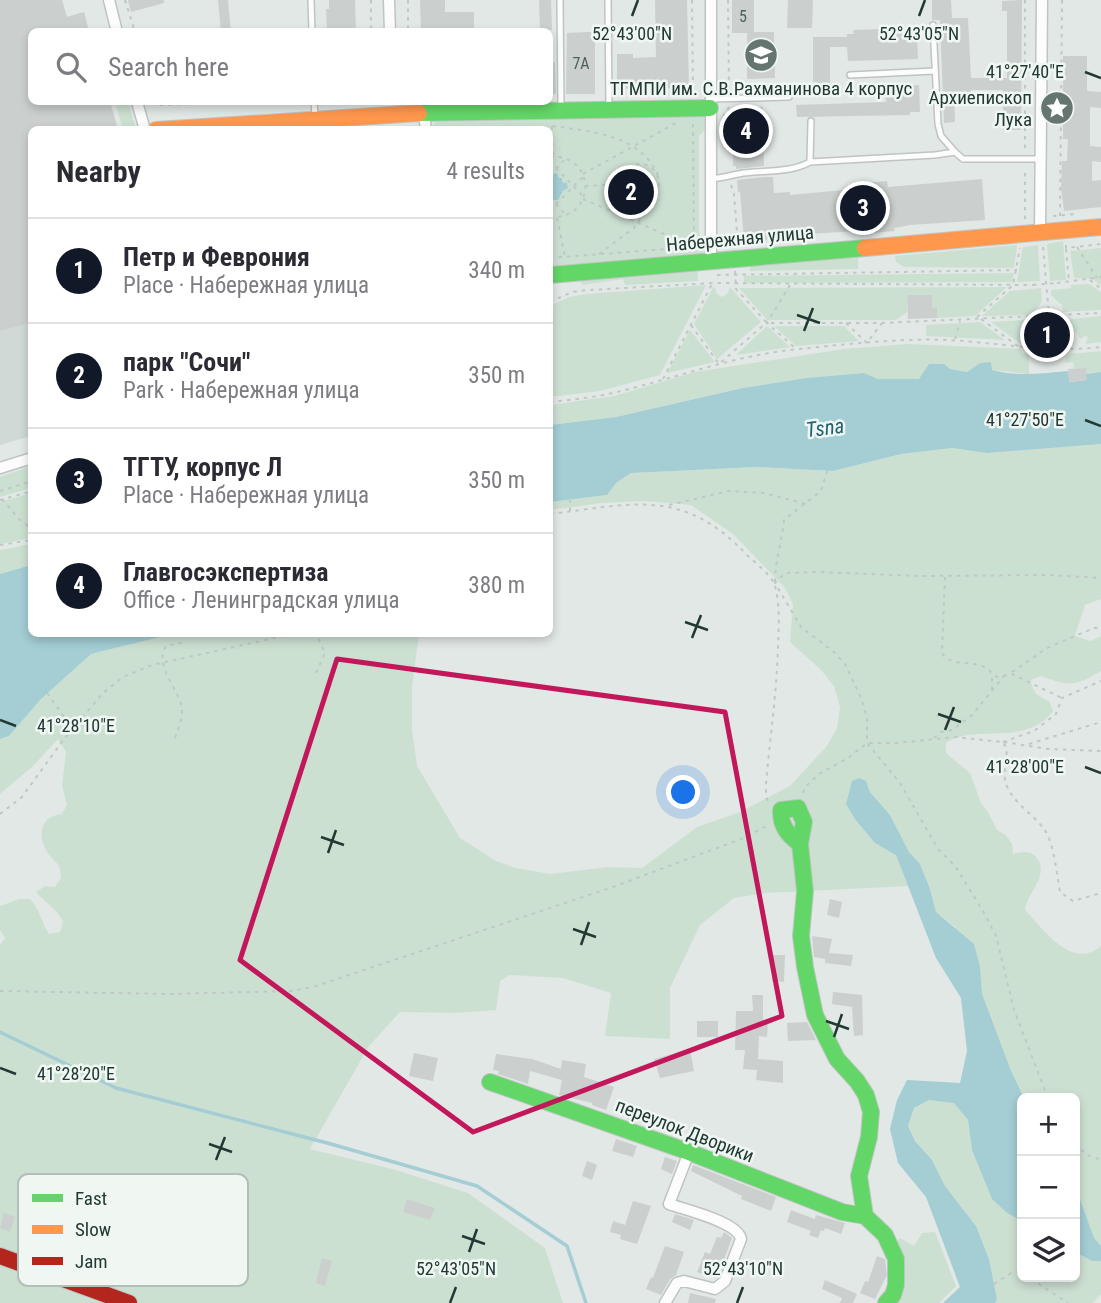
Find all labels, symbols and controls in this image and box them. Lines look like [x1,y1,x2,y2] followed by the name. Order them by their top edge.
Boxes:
[739,7,747,26] house number: 5
[592,23,672,44] text: 52°43'00"N
[879,23,959,44] text: 52°43'05"N
[28,28,553,105] search box
[742,36,780,74] school or university icon: ТГМПИ им. С.В.Рахманинова 4 корпус
[52,48,90,86] icon: search
[108,52,229,82] text: Search here
[572,54,590,73] house number: 7А
[986,61,1064,82] text: 41°27'40"E
[610,77,913,100] place label: ТГМПИ им. С.В.Рахманинова 4 корпус
[929,86,1032,131] place label: Архиепископ Лука
[1038,89,1076,127] place icon: Архиепископ Лука
[723,105,769,157] pin: 4
[56,154,141,189] text: Nearby
[447,158,525,185] text: 4 results
[608,166,654,218] pin: 2
[840,182,886,234] pin: 3
[665,221,815,256] street label: Набережная улица
[123,242,310,272] text: Петр и Феврония
[73,257,85,284] text: 1
[468,257,525,284] text: 340 m
[123,272,369,299] text: Place · Набережная улица
[1024,309,1070,361] pin: 1
[123,347,250,377] text: парк "Сочи"
[73,362,85,389] text: 2
[468,362,525,389] text: 350 m
[123,377,360,404] text: Park · Набережная улица
[986,409,1064,430] text: 41°27'50"E
[805,414,845,442] water label: Tsna
[123,452,282,482] text: ТГТУ, корпус Л
[73,467,85,494] text: 3
[468,467,525,494] text: 350 m
[123,482,369,509] text: Place · Набережная улица
[123,557,328,587] text: Главгосэкспертиза
[73,572,85,599] text: 4
[468,572,525,599] text: 380 m
[123,587,400,614] text: Office · Ленинградская улица
[37,715,115,736] text: 41°28'10"E
[986,756,1064,777] text: 41°28'00"E
[666,775,700,809] your location
[37,1063,115,1084] text: 41°28'20"E
[612,1093,757,1167] street label: переулок Дворики
[1017,1093,1080,1282] map controls
[1017,1093,1080,1156] button: +
[1017,1156,1080,1219] button: −
[18,1174,248,1286] legend
[75,1187,107,1210] text: Fast
[75,1218,111,1241] text: Slow
[1017,1219,1080,1282] button: layers
[75,1250,108,1273] text: Jam
[416,1258,496,1279] text: 52°43'05"N
[703,1258,783,1279] text: 52°43'10"N

